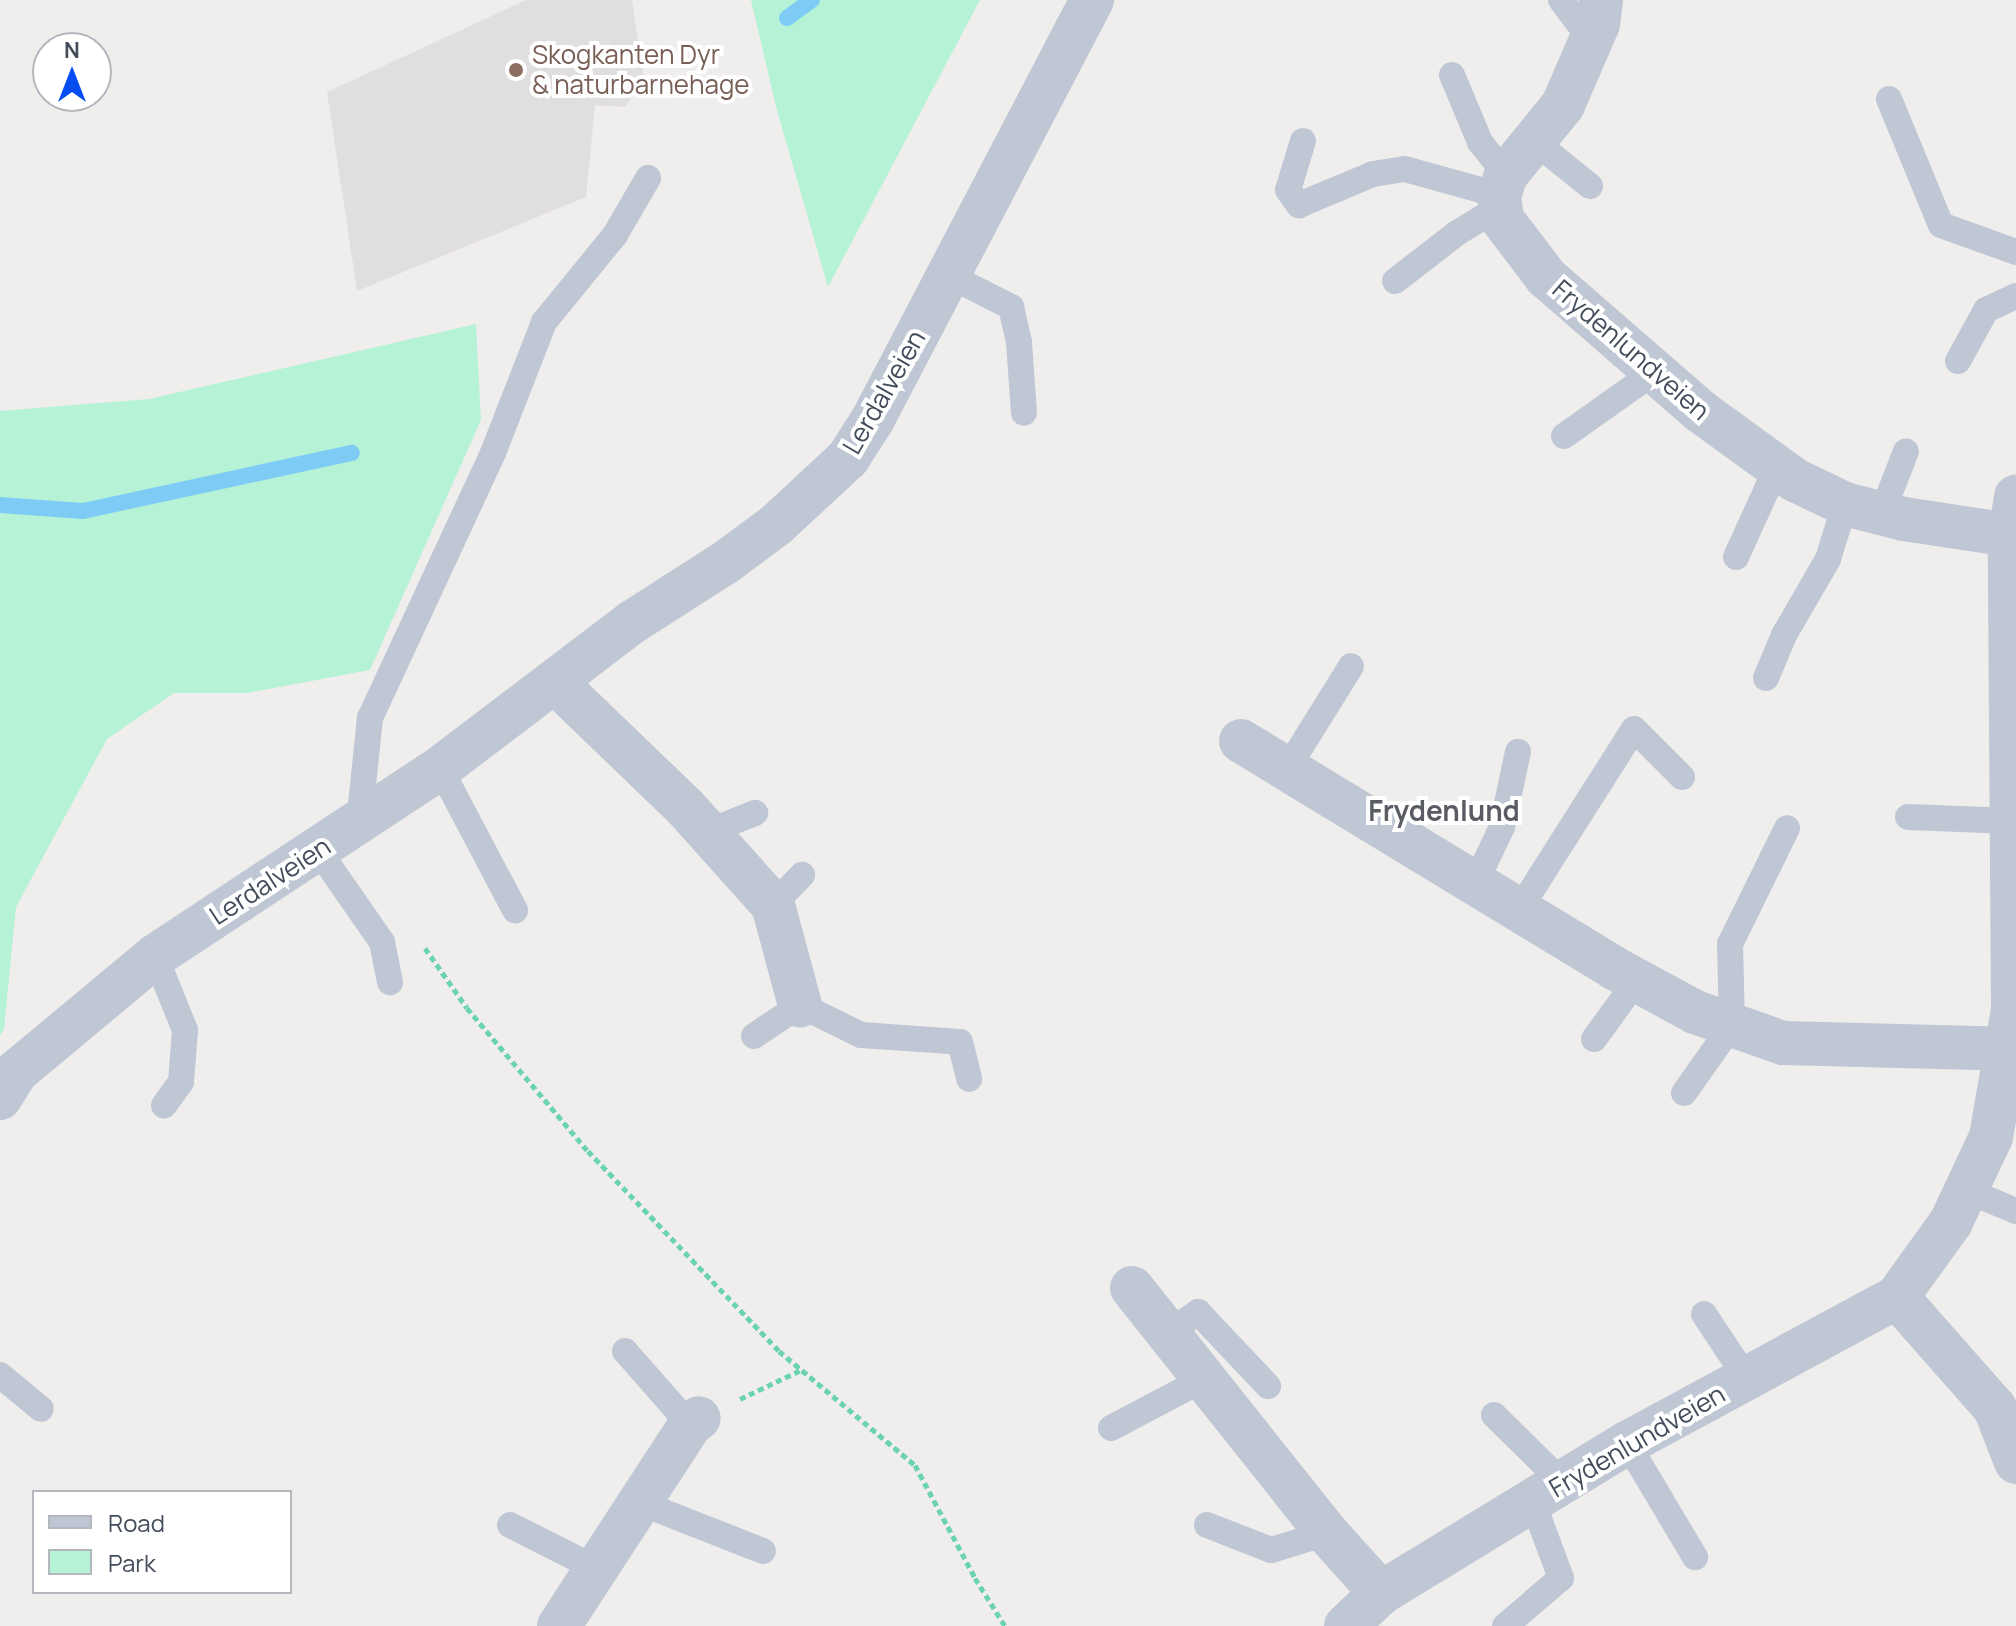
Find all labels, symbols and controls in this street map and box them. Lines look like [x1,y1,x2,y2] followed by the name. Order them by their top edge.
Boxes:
[32,32,112,112] north arrow
[64,35,80,65] text: N
[532,39,749,100] place label: Skogkanten Dyr & naturbarnehage
[507,61,525,79] marker: Skogkanten Dyr & naturbarnehage
[1546,273,1716,427] street label: Frydenlundveien
[836,325,932,459] street label: Lerdalveien
[1368,793,1520,827] district label: Frydenlund
[204,830,336,932] street label: Lerdalveien
[1544,1378,1730,1504] street label: Frydenlundveien
[32,1490,292,1594] legend
[108,1506,165,1539] text: Road
[108,1546,156,1579] text: Park

